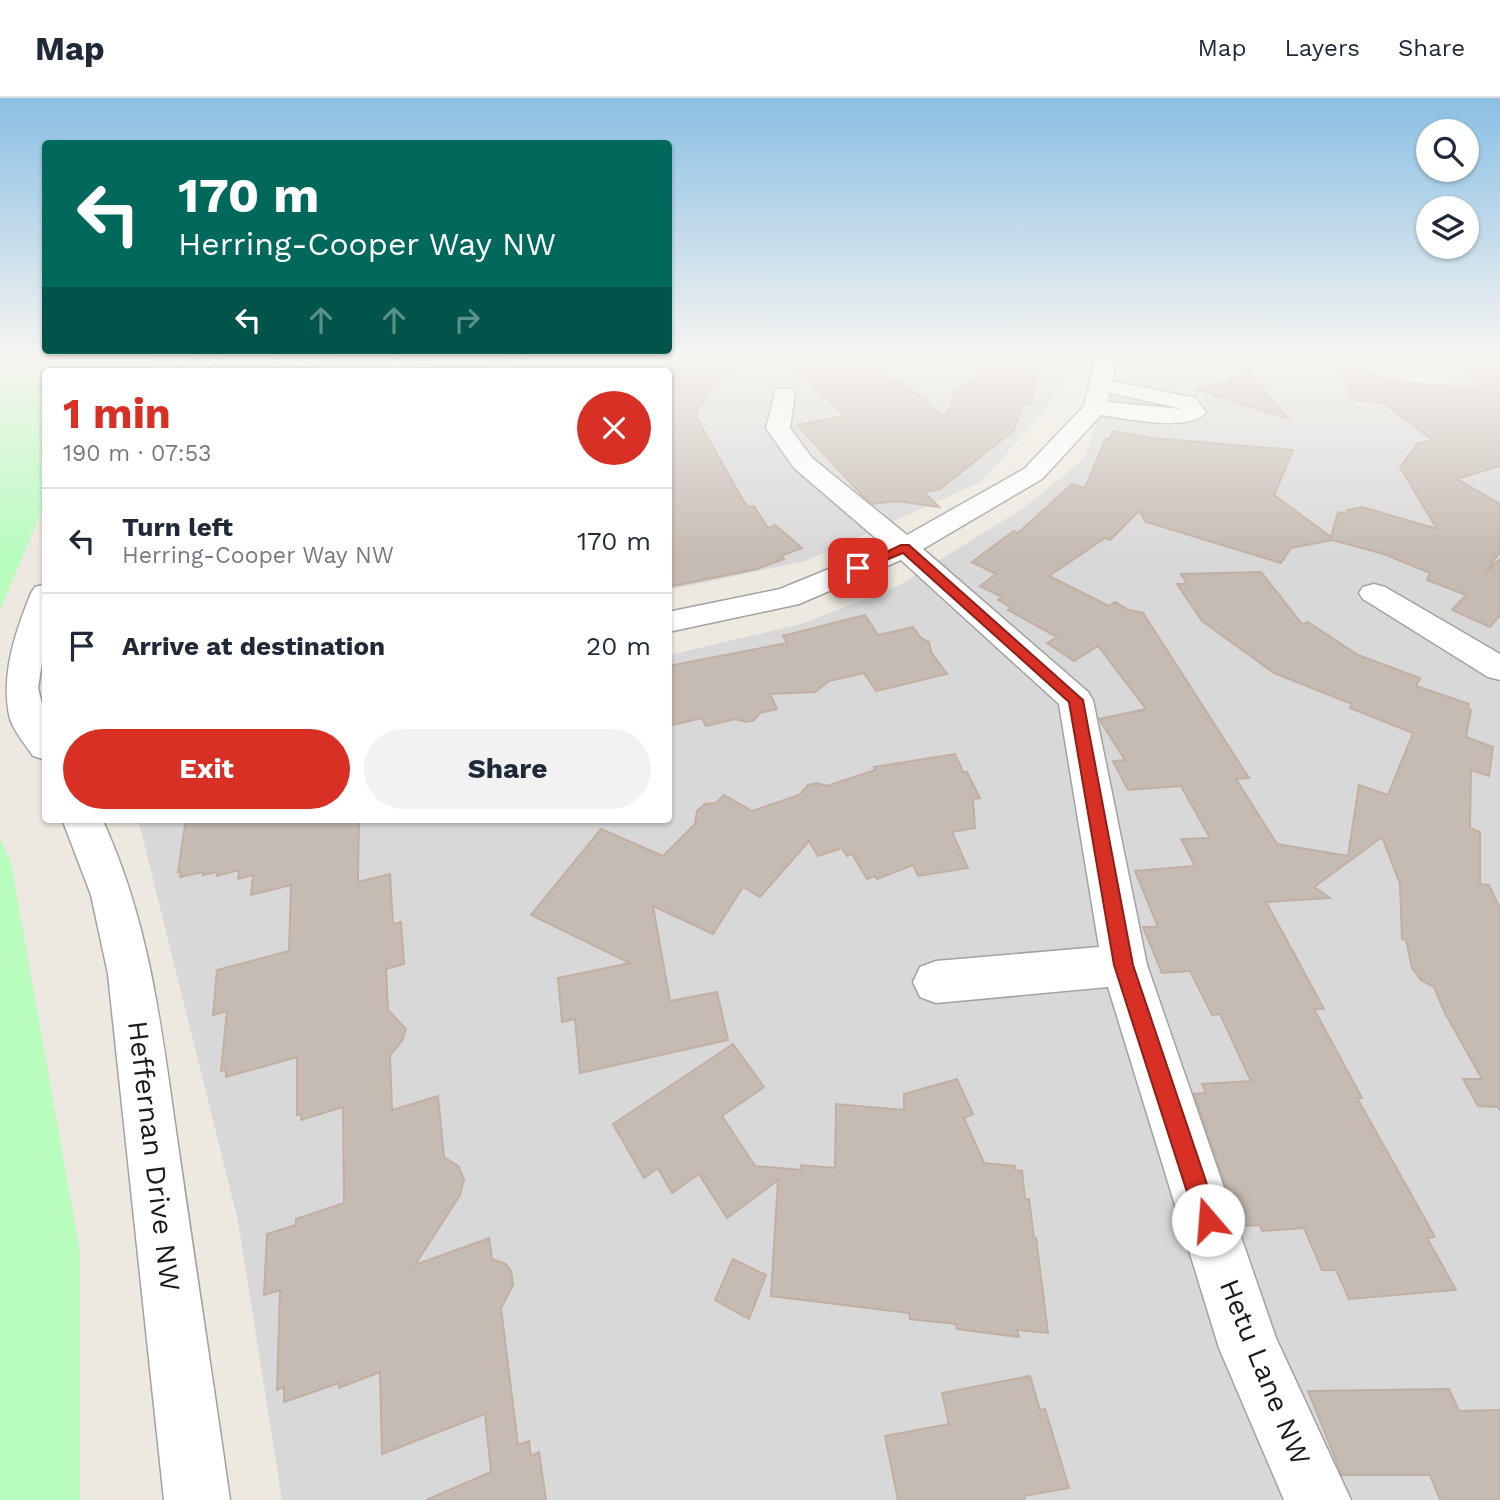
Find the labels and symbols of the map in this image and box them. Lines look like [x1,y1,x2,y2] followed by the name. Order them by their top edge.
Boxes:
[828,538,888,598] pin
[121,1019,187,1293] street label: Heffernan Drive NW
[1171,1183,1245,1257] position arrow
[1213,1274,1317,1470] street label: Hetu Lane NW

